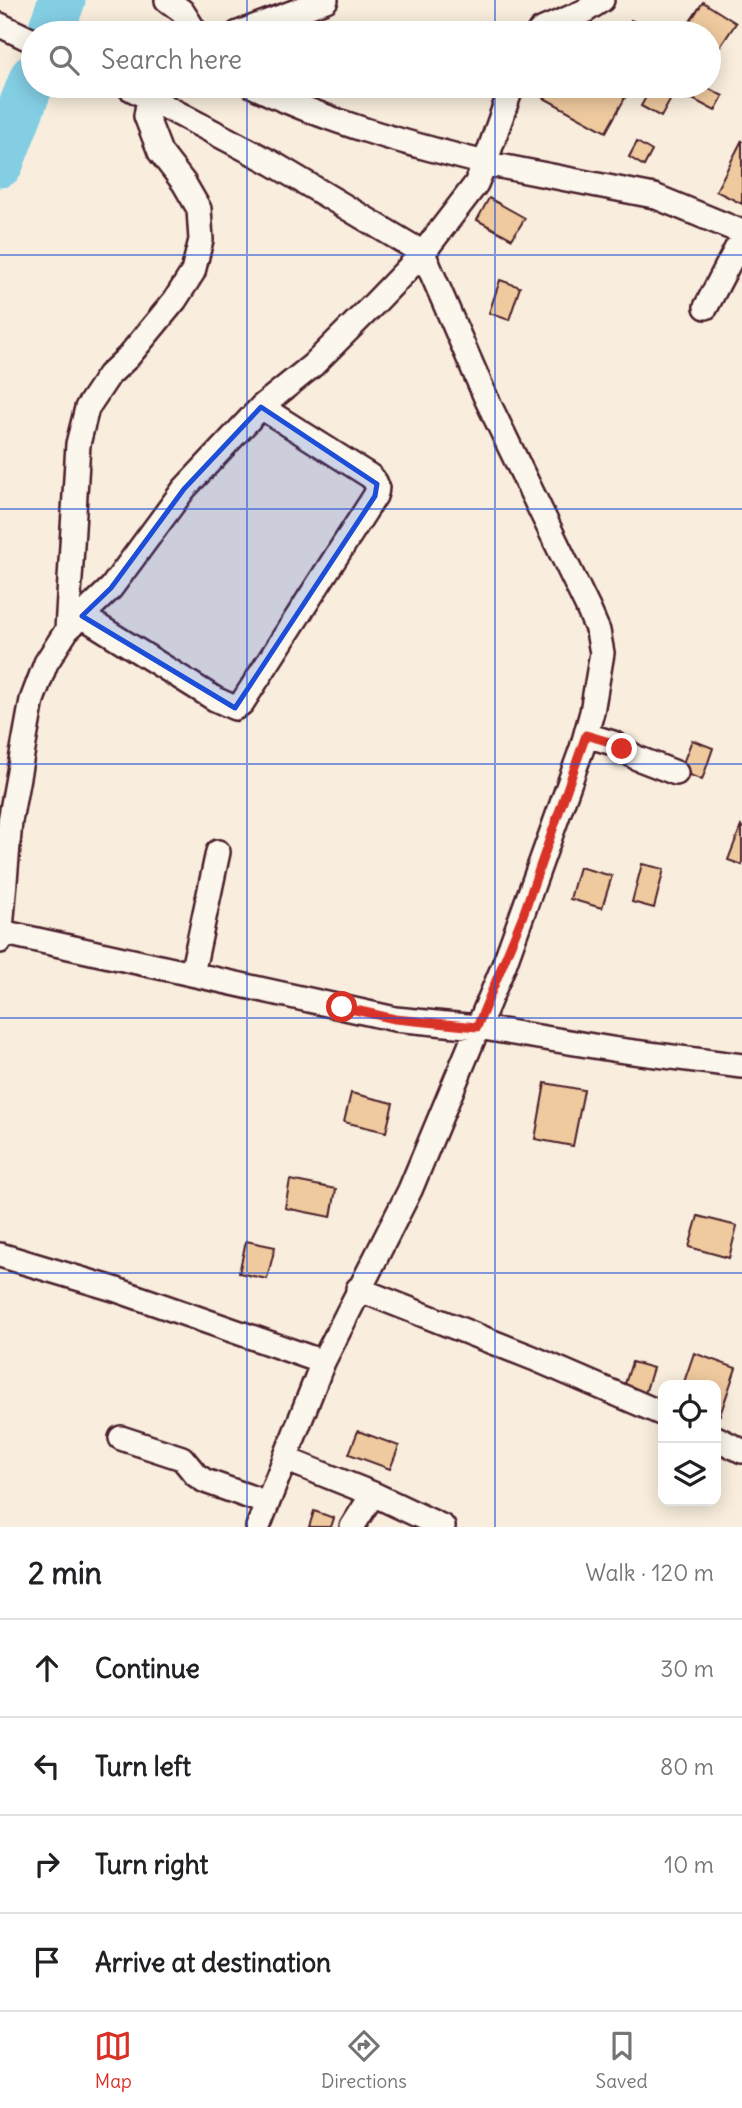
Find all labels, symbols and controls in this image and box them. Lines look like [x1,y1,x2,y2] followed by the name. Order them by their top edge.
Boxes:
[21,21,721,98] search box
[45,41,83,79] icon: search
[101,43,242,76] text: Search here
[606,733,637,764] route end
[326,991,357,1022] route start
[658,1380,721,1506] map controls
[658,1380,721,1443] button: locate
[658,1443,721,1506] button: layers
[28,1554,102,1592] text: 2 min
[585,1558,714,1587] text: Walk · 120 m
[28,1649,66,1687] icon: ahead
[95,1652,200,1685] text: Continue
[660,1654,714,1683] text: 30 m
[28,1747,66,1785] icon: left
[95,1750,191,1783] text: Turn left
[660,1752,714,1781] text: 80 m
[28,1845,66,1883] icon: right
[95,1848,208,1881] text: Turn right
[664,1850,714,1879] text: 10 m
[28,1943,66,1981] icon: arrive
[95,1946,331,1979] text: Arrive at destination
[94,2027,132,2093] tab: Map
[321,2027,407,2093] tab: Directions
[596,2027,648,2093] tab: Saved

